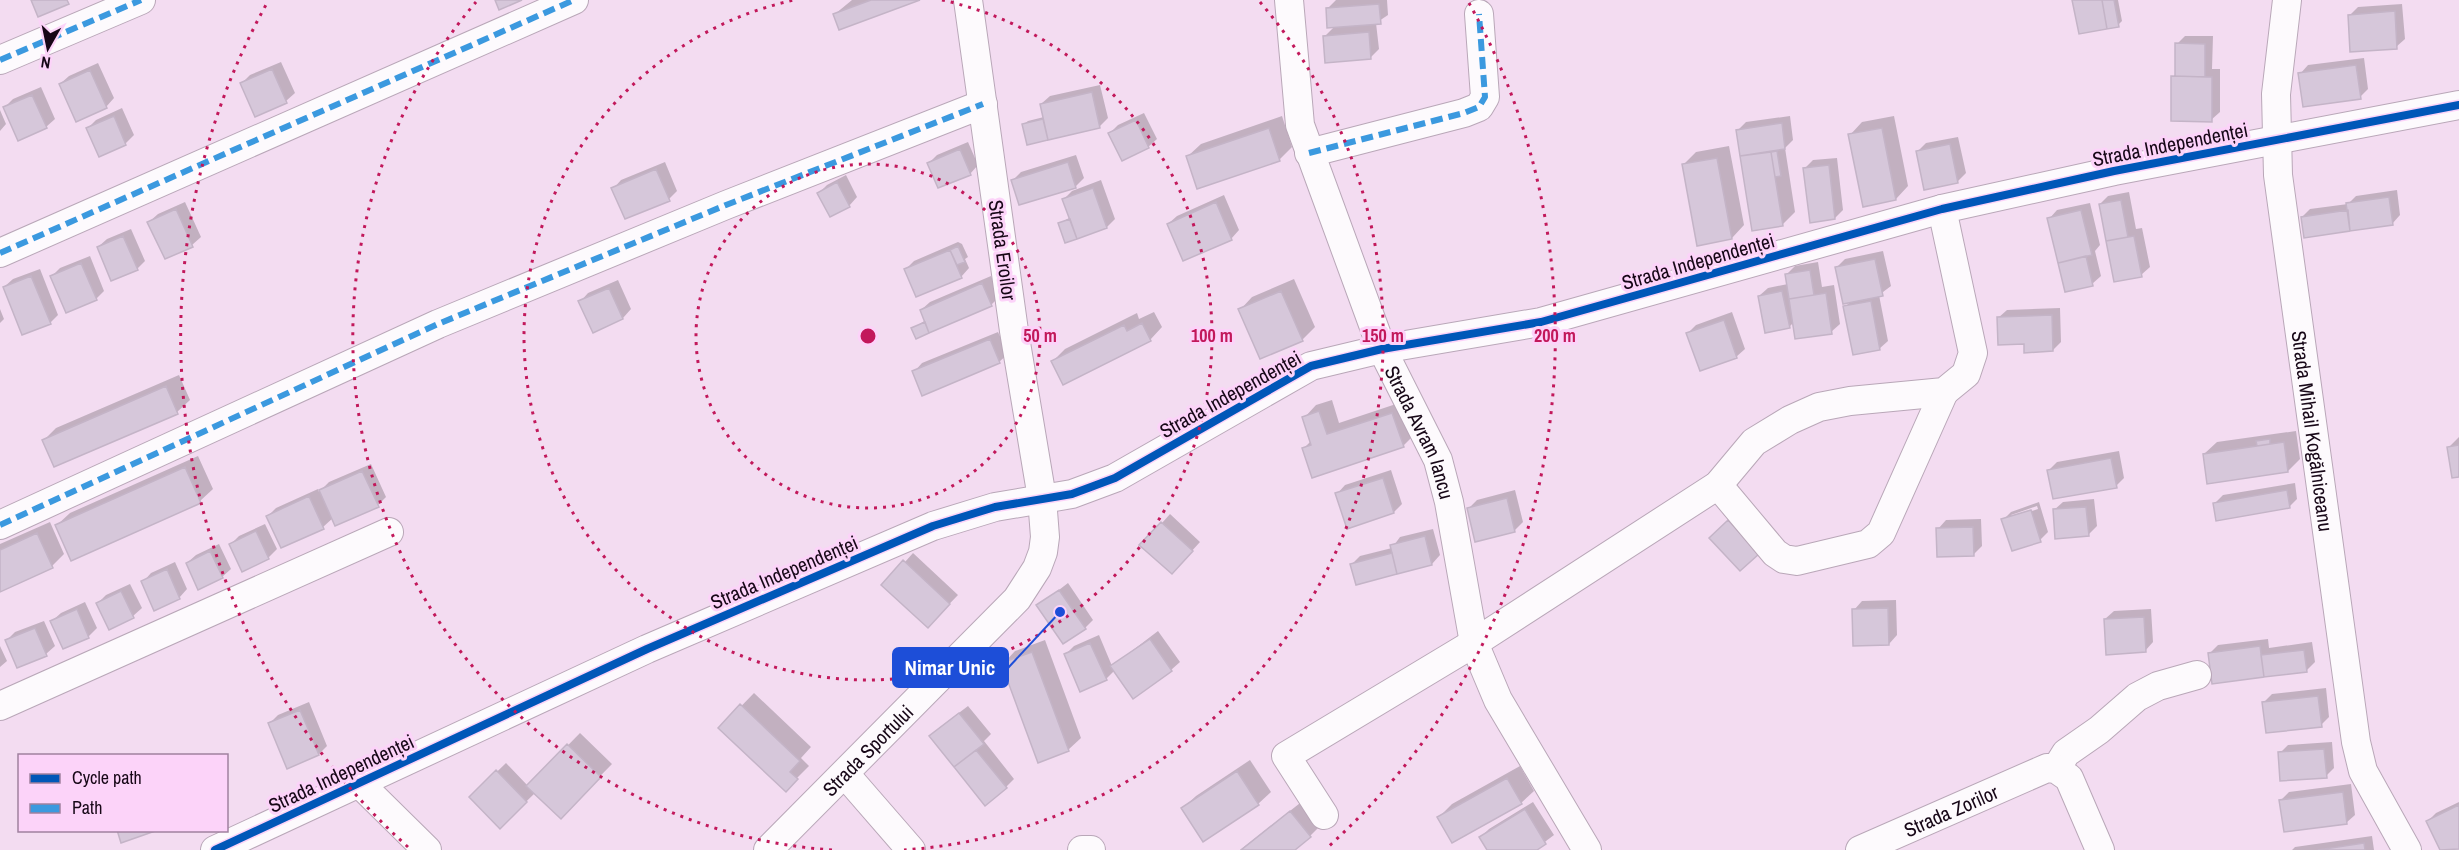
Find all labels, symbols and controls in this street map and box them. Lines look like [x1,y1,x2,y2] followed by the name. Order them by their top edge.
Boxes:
[18,18,78,78] north arrow
[39,51,52,74] text: N
[2090,116,2250,172] street label: Strada Independenței
[983,198,1023,303] street label: Strada Eroilor
[1618,226,1778,296] street label: Strada Independenței
[1023,323,1057,348] text: 50 m
[1191,323,1233,348] text: 100 m
[1362,323,1404,348] text: 150 m
[1534,323,1576,348] text: 200 m
[858,326,878,346] centre of rings
[2286,329,2340,533] street label: Strada Mihail Kogălniceanu
[1154,344,1306,444] street label: Strada Independenței
[1379,361,1461,502] street label: Strada Avram Iancu
[706,529,862,615] street label: Strada Independenței
[893,648,1008,687] callout: Nimar Unic
[905,653,995,682] text: Nimar Unic
[816,698,919,802] street label: Strada Sportului
[264,727,418,819] street label: Strada Independenței
[18,754,228,832] legend
[72,765,142,790] text: Cycle path
[1899,778,2003,843] street label: Strada Zorilor
[72,795,102,820] text: Path

